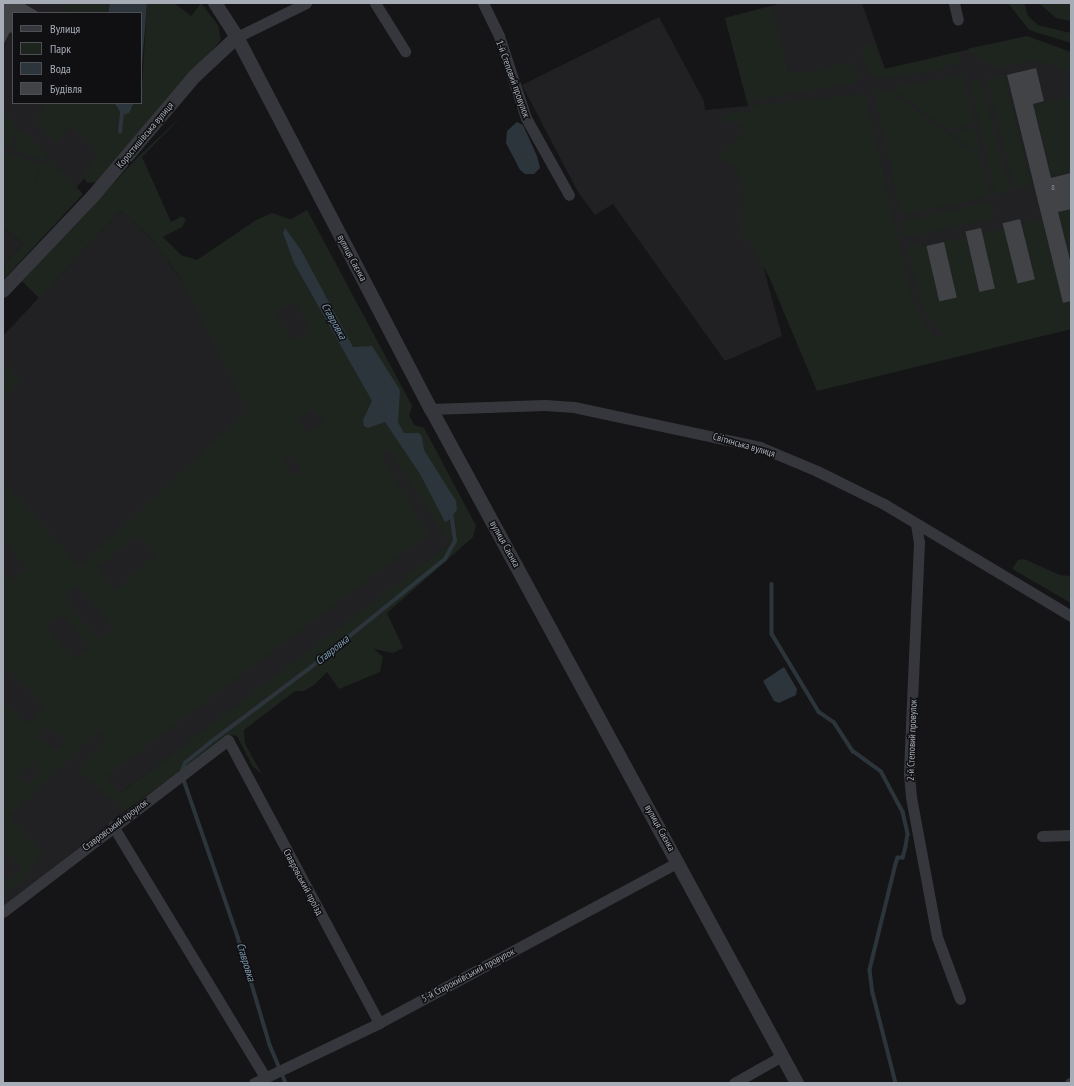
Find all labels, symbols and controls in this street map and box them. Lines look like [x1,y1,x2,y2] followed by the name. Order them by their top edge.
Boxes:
[12,12,142,104] legend
[50,21,80,36] text: Вулиця
[493,39,533,119] street label: 1-й Степовий провулок
[50,41,71,56] text: Парк
[50,61,71,76] text: Вода
[50,81,82,96] text: Будівля
[114,100,176,170] street label: Коростишівська вулиця
[1051,183,1055,193] house number: 8
[335,233,369,283] street label: вулиця Саєнка
[319,301,349,341] water label: Ставровка
[711,430,777,460] street label: Світинська вулиця
[487,519,523,569] street label: вулиця Саєнка
[313,632,351,668] water label: Ставровка
[905,699,919,781] street label: 2-й Степовий провулок
[80,796,150,854] street label: Ставровський проулок
[642,803,678,853] street label: вулиця Саєнка
[281,847,325,917] street label: Ставровський проїзд
[234,941,258,983] water label: Ставровка
[420,945,516,1005] street label: 5-й Старокиївський провулок

